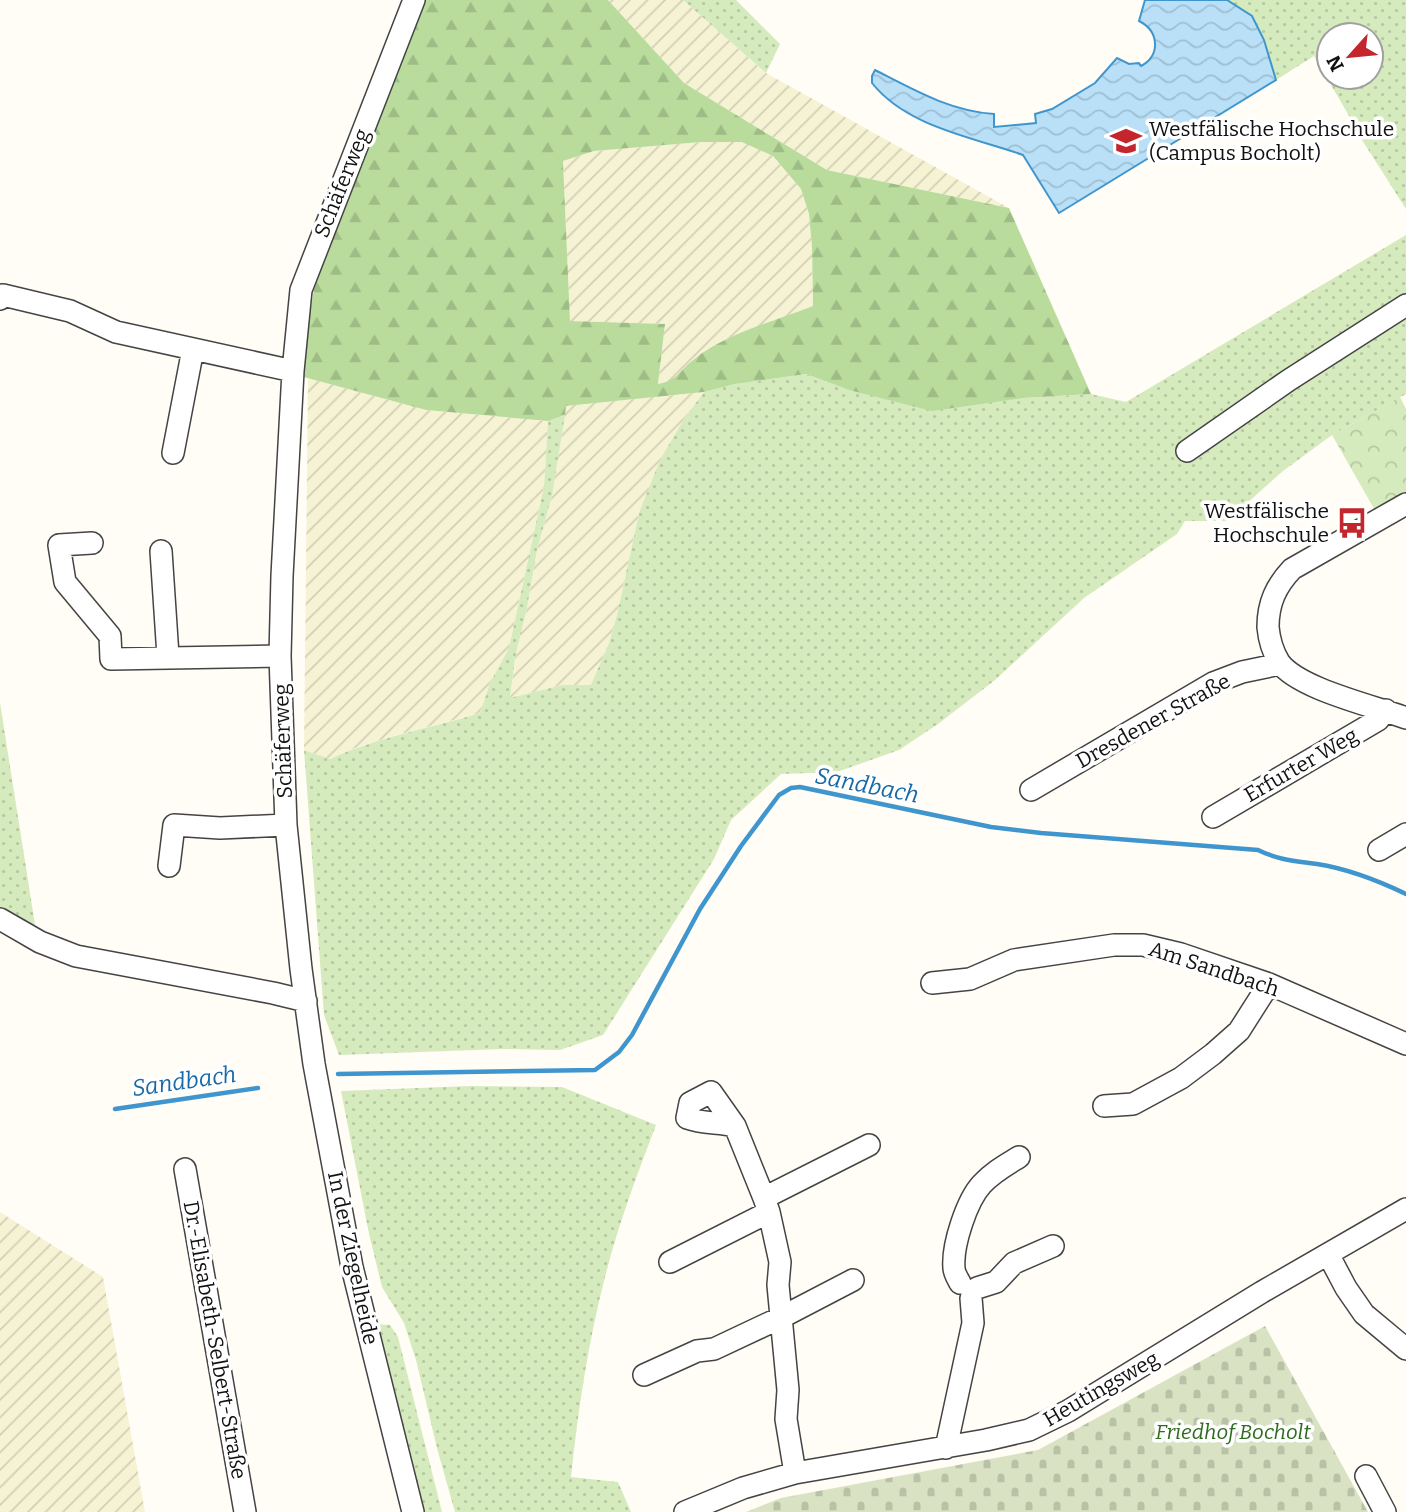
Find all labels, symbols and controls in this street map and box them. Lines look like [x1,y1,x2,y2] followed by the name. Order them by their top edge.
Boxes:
[1315,21,1385,91] north arrow
[1322,51,1349,75] text: N
[1149,116,1394,166] place label: Westfälische Hochschule (Campus Bocholt)
[1109,124,1143,158] school or university icon: Westfälische Hochschule (Campus Bocholt)
[308,125,376,241] street label: Schäferweg
[1204,498,1329,548] place label: Westfälische Hochschule
[1335,506,1369,540] bus stop icon: Westfälische Hochschule
[1071,668,1235,774] street label: Dresdener Straße
[268,683,298,799] street label: Schäferweg
[1240,722,1363,808] street label: Erfurter Weg
[813,761,921,809] water label: Sandbach
[1146,936,1282,1002] street label: Am Sandbach
[130,1060,238,1102] water label: Sandbach
[322,1169,384,1347] street label: In der Ziegelheide
[178,1199,252,1481] street label: Dr.-Elisabeth-Selbert-Straße
[1039,1345,1164,1432] street label: Heutingsweg
[1155,1419,1311,1445] park label: Friedhof Bocholt

